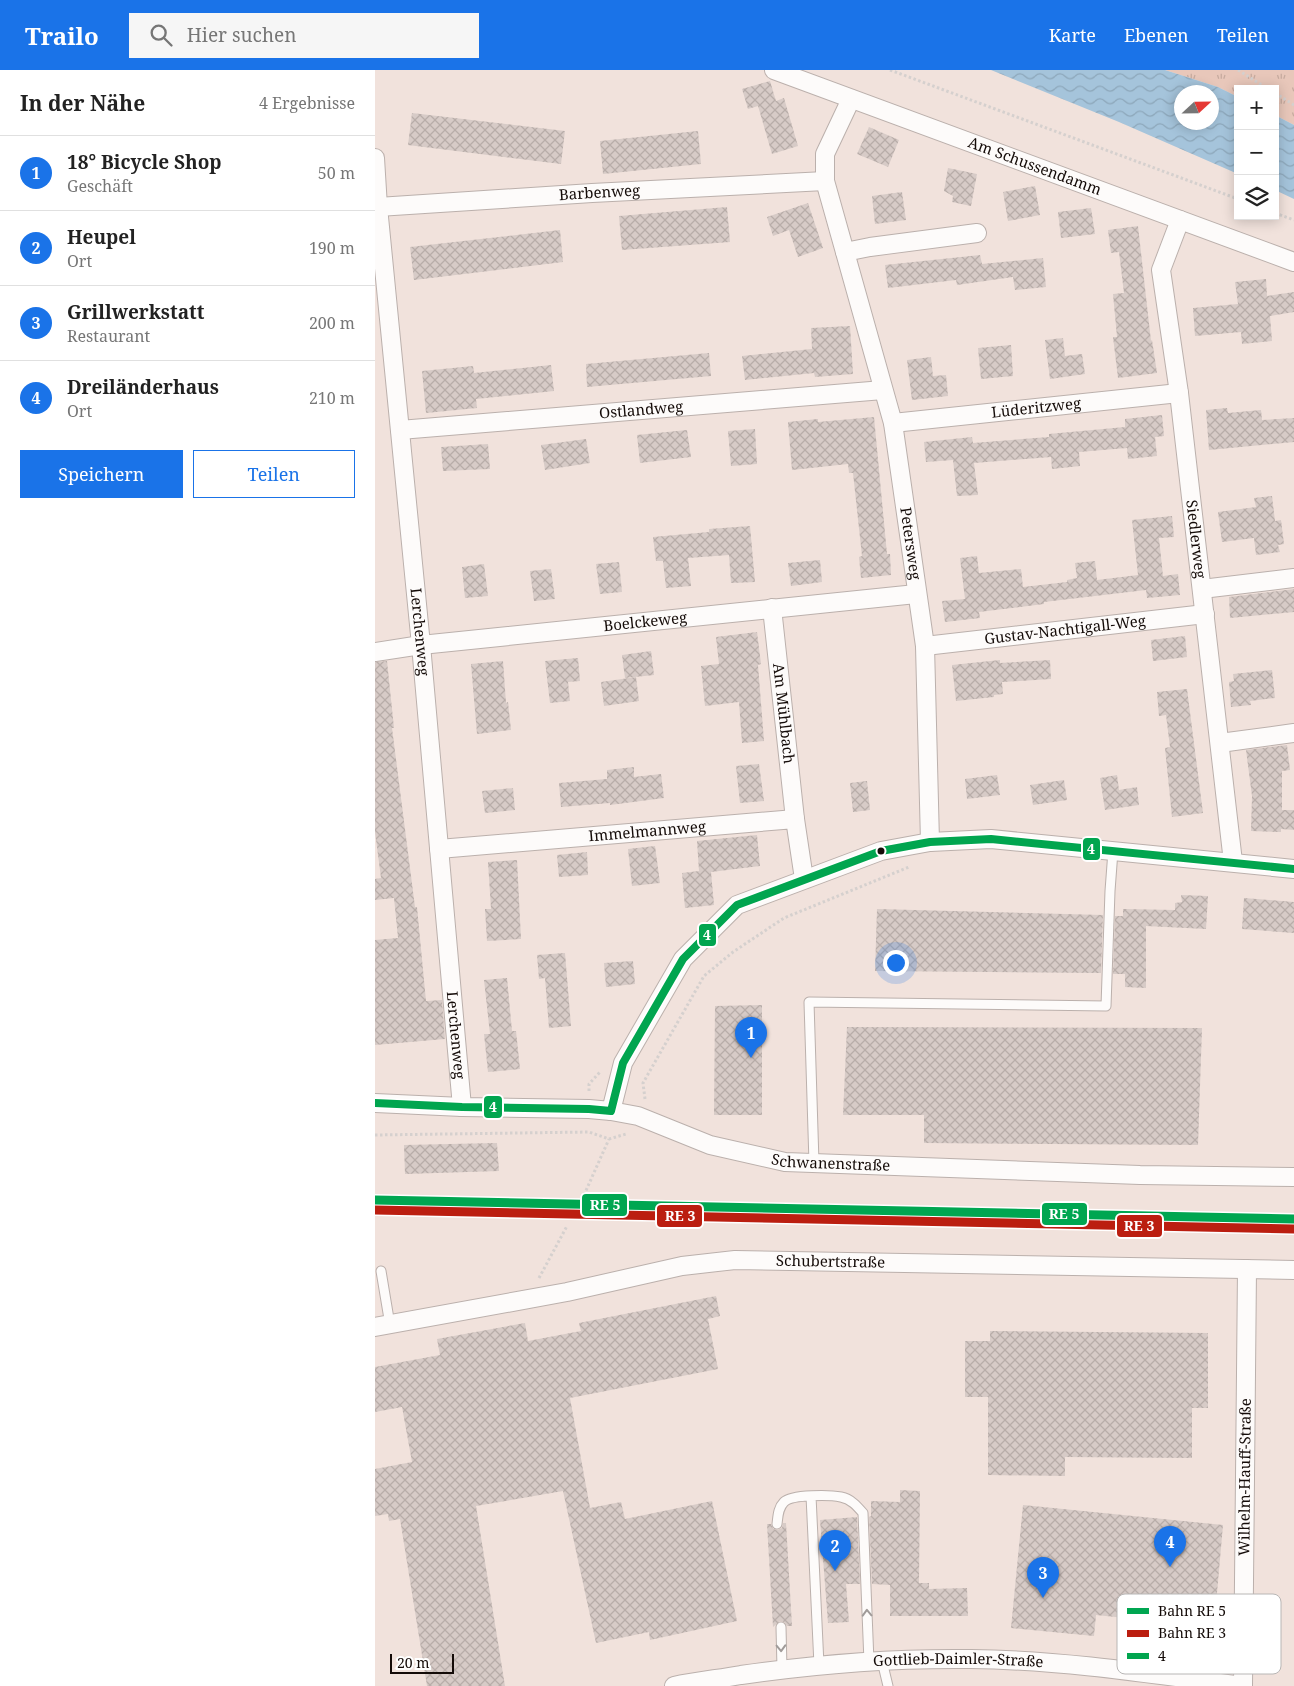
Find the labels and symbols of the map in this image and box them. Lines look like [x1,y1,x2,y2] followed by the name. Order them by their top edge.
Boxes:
[1174,85,1219,130] north arrow
[966,132,1105,199] street label: Am Schussendamm
[558,180,641,204] street label: Barbenweg
[990,392,1082,422] street label: Lüderitzweg
[598,396,684,422] street label: Ostlandweg
[1182,499,1211,580] street label: Siedlerweg
[896,506,926,581] street label: Petersweg
[406,587,435,677] street label: Lerchenweg
[602,607,688,635] street label: Boelckeweg
[983,610,1147,648] street label: Gustav-Nachtigall-Weg
[769,662,800,765] street label: Am Mühlbach
[588,816,707,845] street label: Immelmannweg
[1082,837,1101,861] line badge: 4
[1087,839,1095,858] text: 4
[876,846,886,856] unlabelled marker
[698,923,717,947] line badge: 4
[703,925,711,944] text: 4
[883,950,909,976] your location
[443,990,470,1080] street label: Lerchenweg
[735,1017,767,1058] pin: 1
[483,1095,503,1119] line badge: 4
[489,1097,497,1116] text: 4
[770,1148,891,1175] street label: Schwanenstraße
[581,1193,628,1217] line badge: RE 5
[590,1195,620,1214] text: RE 5
[1041,1202,1088,1226] line badge: RE 5
[656,1204,703,1228] line badge: RE 3
[1049,1204,1079,1223] text: RE 5
[665,1206,695,1225] text: RE 3
[1116,1214,1163,1238] line badge: RE 3
[1124,1216,1154,1235] text: RE 3
[776,1250,885,1272] street label: Schubertstraße
[1233,1398,1255,1556] street label: Wilhelm-Hauff-Straße
[1154,1526,1186,1567] pin: 4
[819,1530,851,1571] pin: 2
[1027,1557,1059,1598] pin: 3
[1117,1594,1281,1674] legend
[1158,1601,1226,1620] text: Bahn RE 5
[862,1609,872,1616] one-way arrow
[1158,1623,1226,1642] text: Bahn RE 3
[776,1644,787,1652] one-way arrow
[1158,1646,1166,1665] text: 4
[872,1648,1044,1671] street label: Gottlieb-Daimler-Straße
[390,1651,454,1674] scale bar

